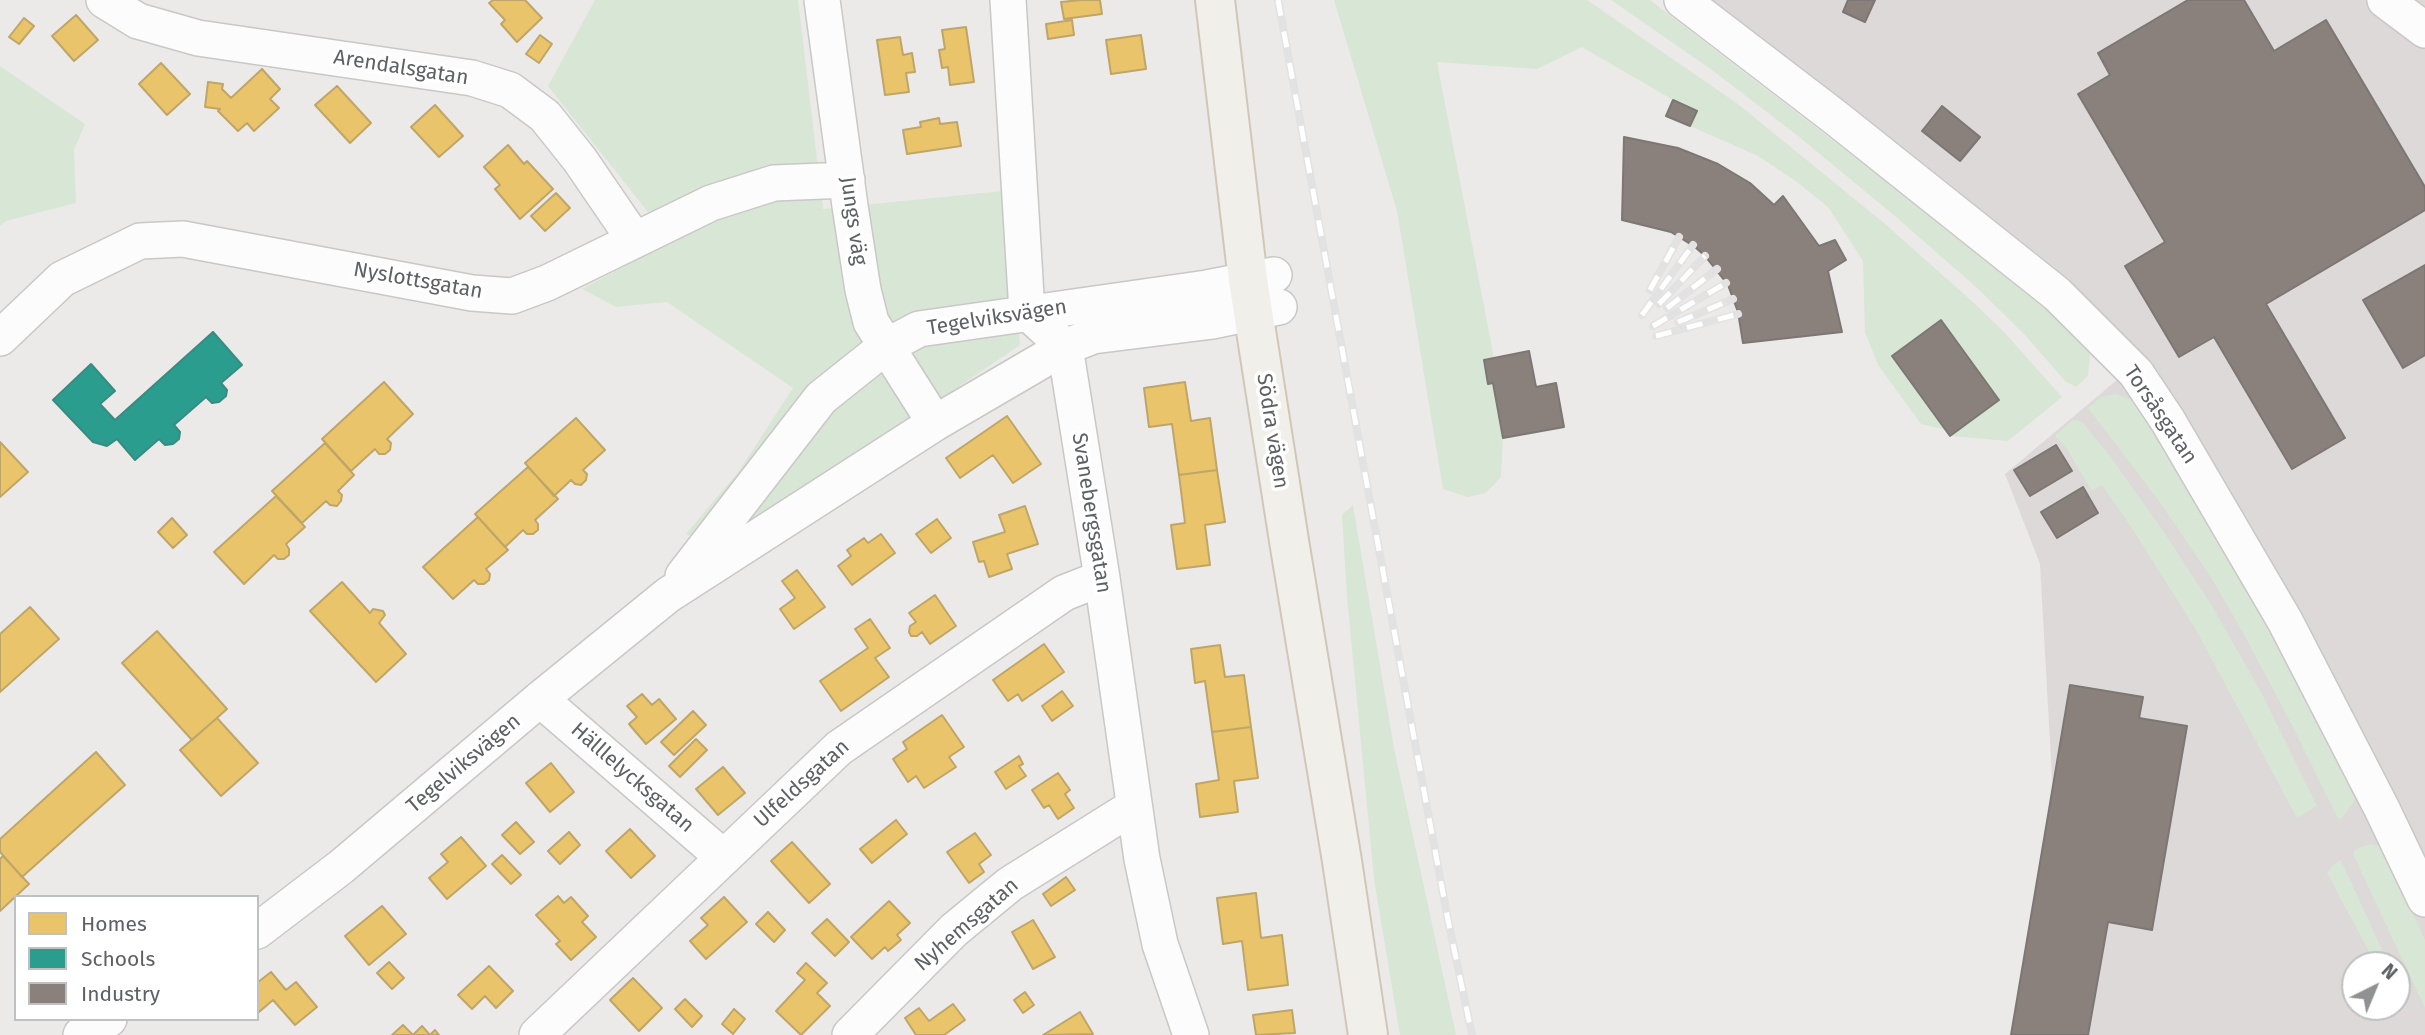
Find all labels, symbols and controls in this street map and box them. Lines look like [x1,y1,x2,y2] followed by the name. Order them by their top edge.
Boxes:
[332,45,470,91] street label: Arendalsgatan
[834,175,872,267] street label: Jungs väg
[351,257,485,305] street label: Nyslottsgatan
[925,295,1069,341] street label: Tegelviksvägen
[2118,361,2202,469] street label: Torsåsgatan
[1250,372,1294,490] street label: Södra vägen
[1066,431,1116,595] street label: Svanebergsgatan
[402,709,526,819] street label: Tegelviksvägen
[565,718,699,838] street label: Hälllelycksgatan
[749,735,855,833] street label: Ulfeldsgatan
[910,873,1024,977] street label: Nyhemsgatan
[14,895,259,1021] legend
[81,911,147,937] text: Homes
[81,946,155,972] text: Schools
[2341,951,2411,1021] north arrow
[2377,959,2402,984] text: N
[81,981,160,1007] text: Industry

